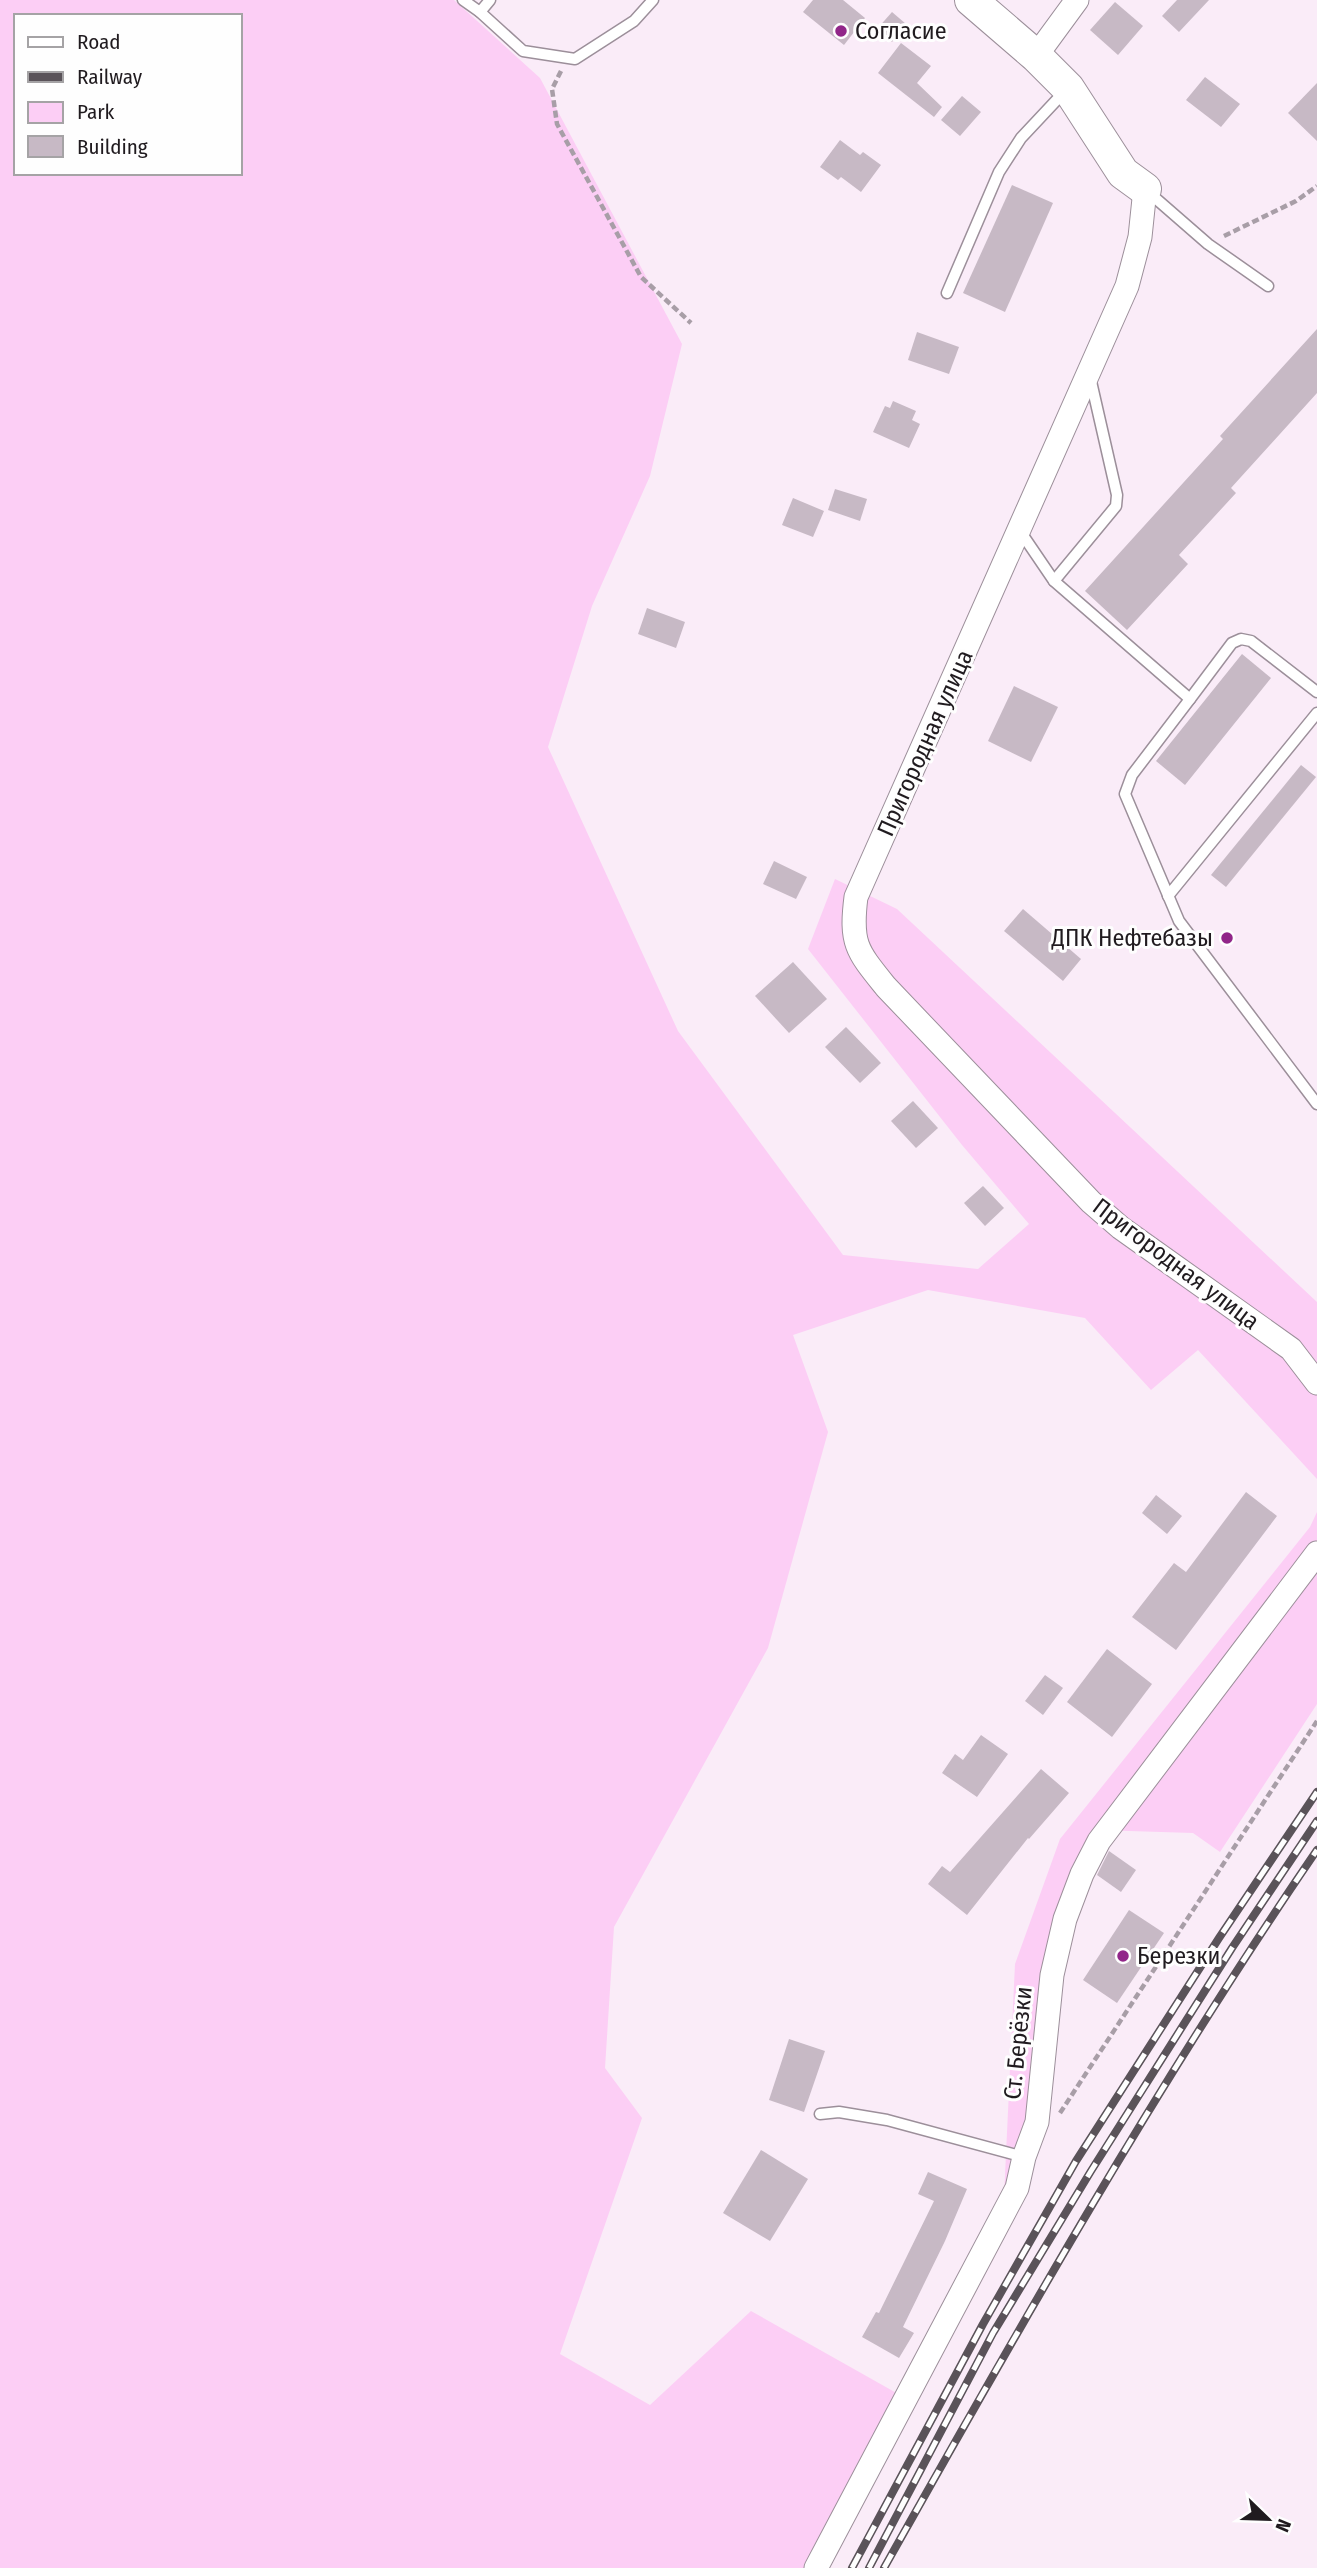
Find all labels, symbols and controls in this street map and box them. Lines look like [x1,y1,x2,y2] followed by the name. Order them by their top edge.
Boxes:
[14,14,242,175] legend
[855,17,947,45] place label: Согласие
[833,23,849,39] marker: Согласие
[77,29,121,55] text: Road
[77,64,143,90] text: Railway
[77,99,115,125] text: Park
[77,134,148,160] text: Building
[871,646,979,840] street label: Пригородная улица
[1051,924,1213,952] place label: ДПК Нефтебазы
[1219,930,1235,946] marker: ДПК Нефтебазы
[1087,1192,1265,1336] street label: Пригородная улица
[1137,1942,1220,1970] place label: Березки
[1115,1948,1131,1964] marker: Березки
[998,1985,1038,2101] street label: Ст. Берёзки
[1233,2484,1303,2554] north arrow
[1270,2516,1296,2535] text: N

